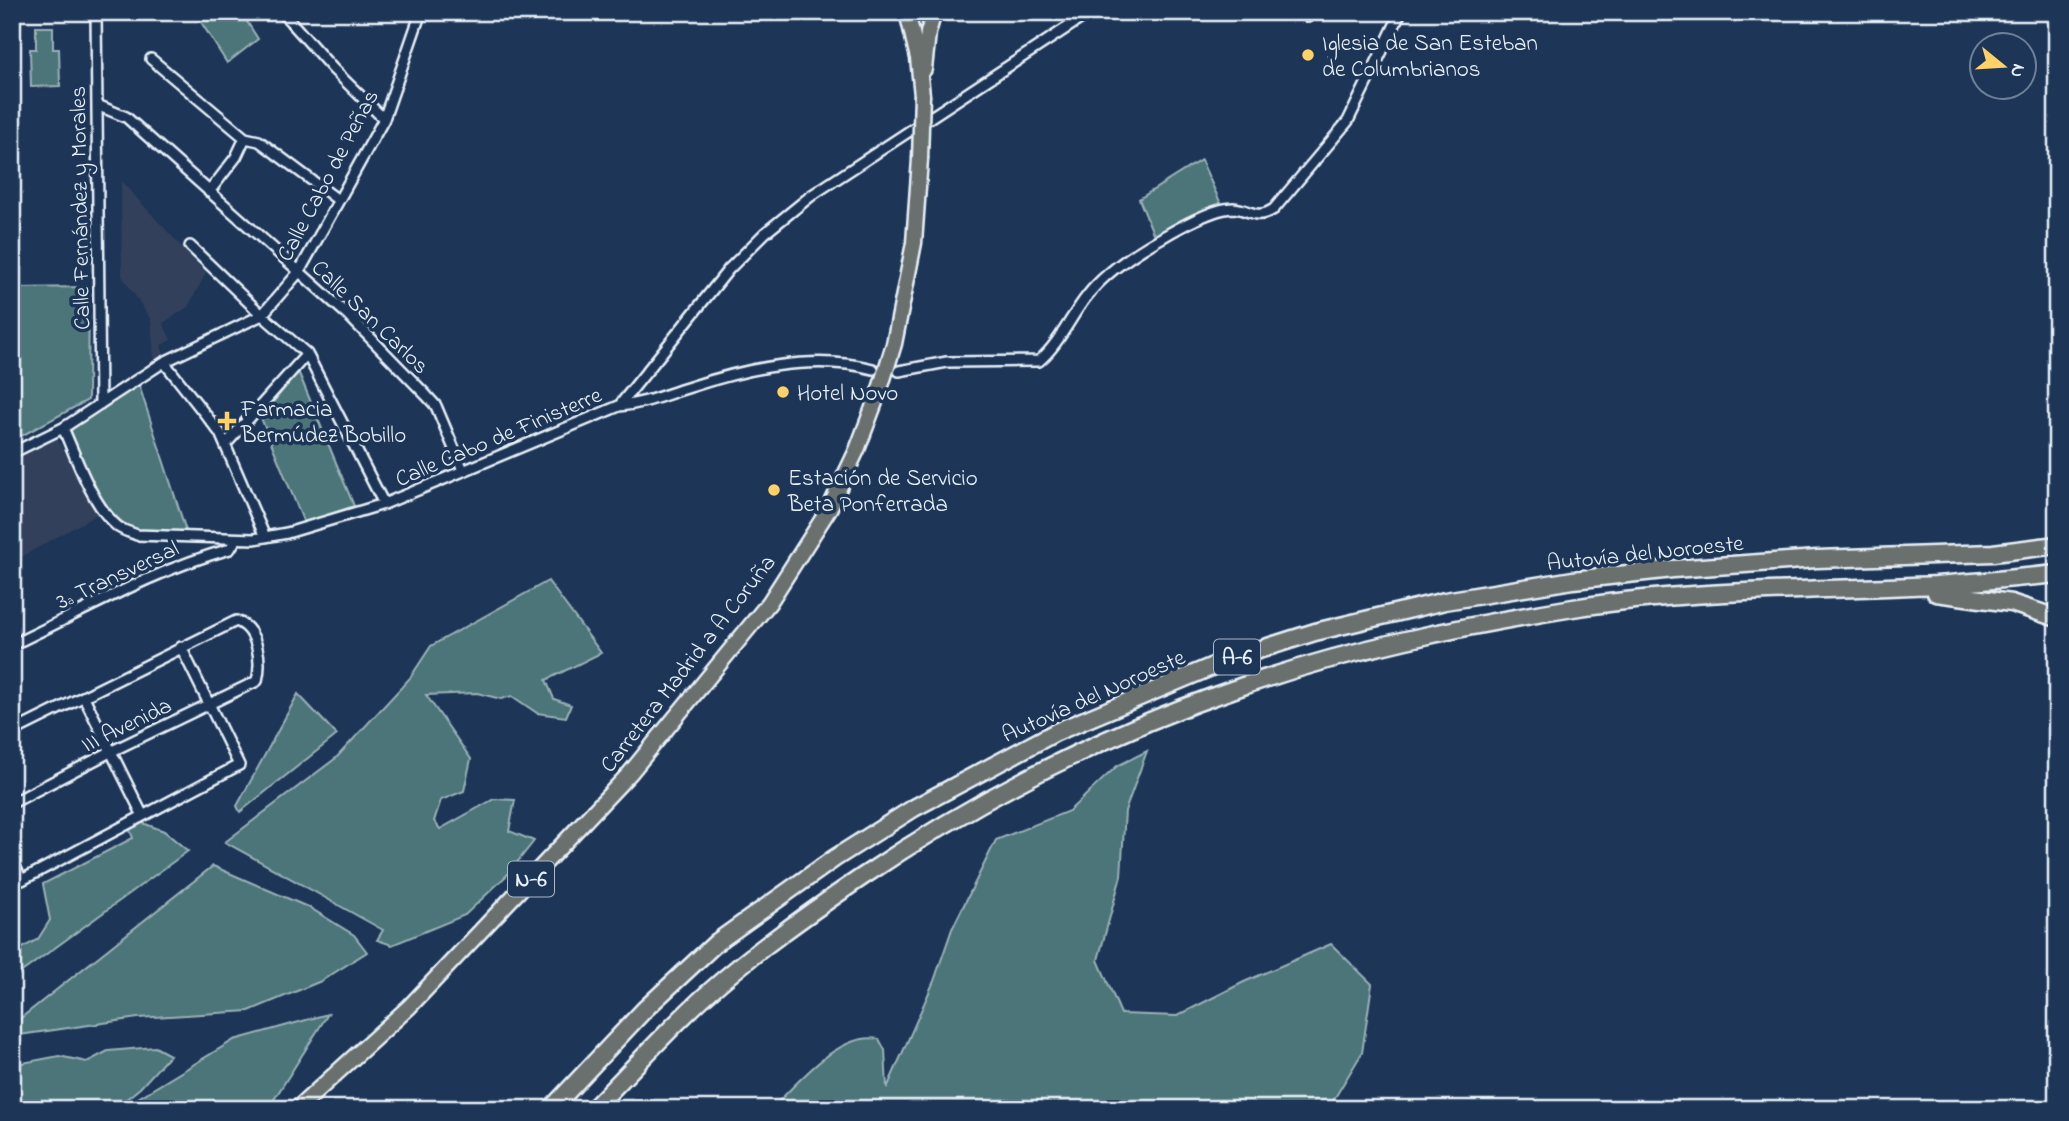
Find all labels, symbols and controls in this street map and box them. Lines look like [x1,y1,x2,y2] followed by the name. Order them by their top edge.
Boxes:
[1322,28,1538,87] place label: Iglesia de San Esteban de Columbrianos
[1968,32,2038,102] north arrow
[1300,47,1316,63] marker: Iglesia de San Esteban de Columbrianos
[2002,60,2032,81] text: N
[270,84,388,268] street label: Calle Cabo de Peñas
[63,86,102,330] street label: Calle Fernández y Morales
[303,253,436,383] street label: Calle San Carlos
[797,378,898,411] place label: Hotel Novo
[391,380,608,497] street label: Calle Cabo de Finisterre
[775,384,791,400] marker: Hotel Novo
[240,394,406,453] place label: Farmacia Bermúdez Bobillo
[219,413,235,429] marker: Farmacia Bermúdez Bobillo
[787,463,978,522] place label: Estación de Servicio Beta Ponferrada
[766,482,782,498] marker: Estación de Servicio Beta Ponferrada
[1545,528,1746,581] street label: Autovía del Noroeste
[51,533,185,619] street label: 3ª Transversal
[593,548,785,781] street label: Carretera Madrid a A Coruña
[1214,640,1260,674] road number: A-6
[997,642,1192,753] street label: Autovía del Noroeste
[76,690,178,762] street label: III Avenida
[508,862,554,896] road number: N-6

